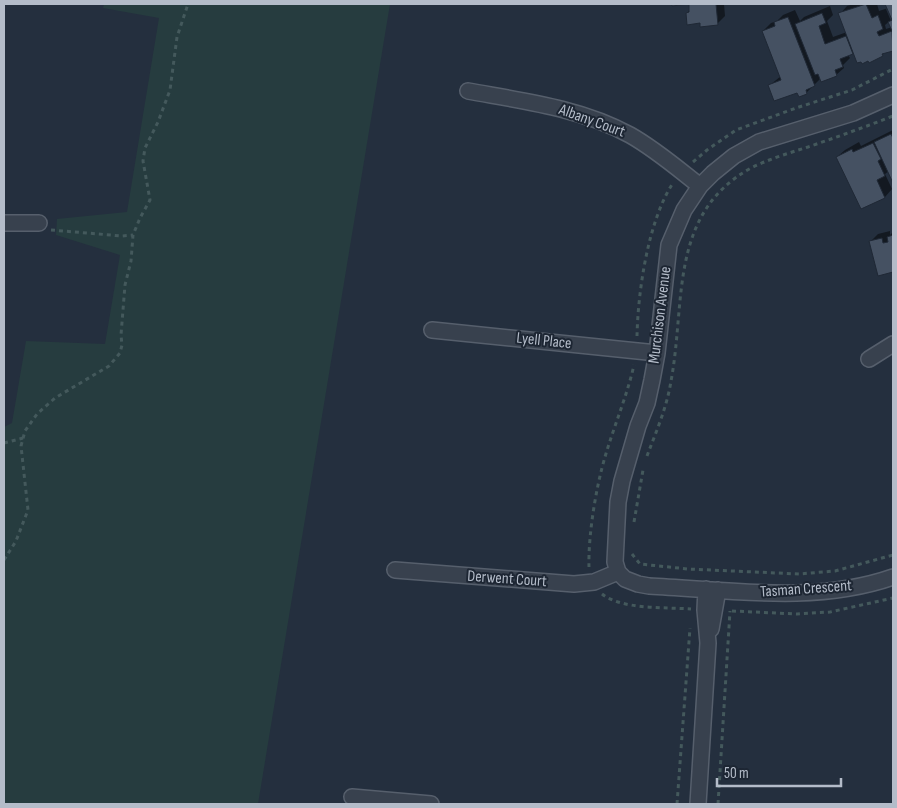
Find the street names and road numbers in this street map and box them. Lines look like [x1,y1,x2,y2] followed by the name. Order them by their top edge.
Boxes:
[555,100,628,142] street label: Albany Court
[645,265,675,365] street label: Murchison Avenue
[516,329,572,353] street label: Lyell Place
[467,567,547,591] street label: Derwent Court
[759,576,853,602] street label: Tasman Crescent

